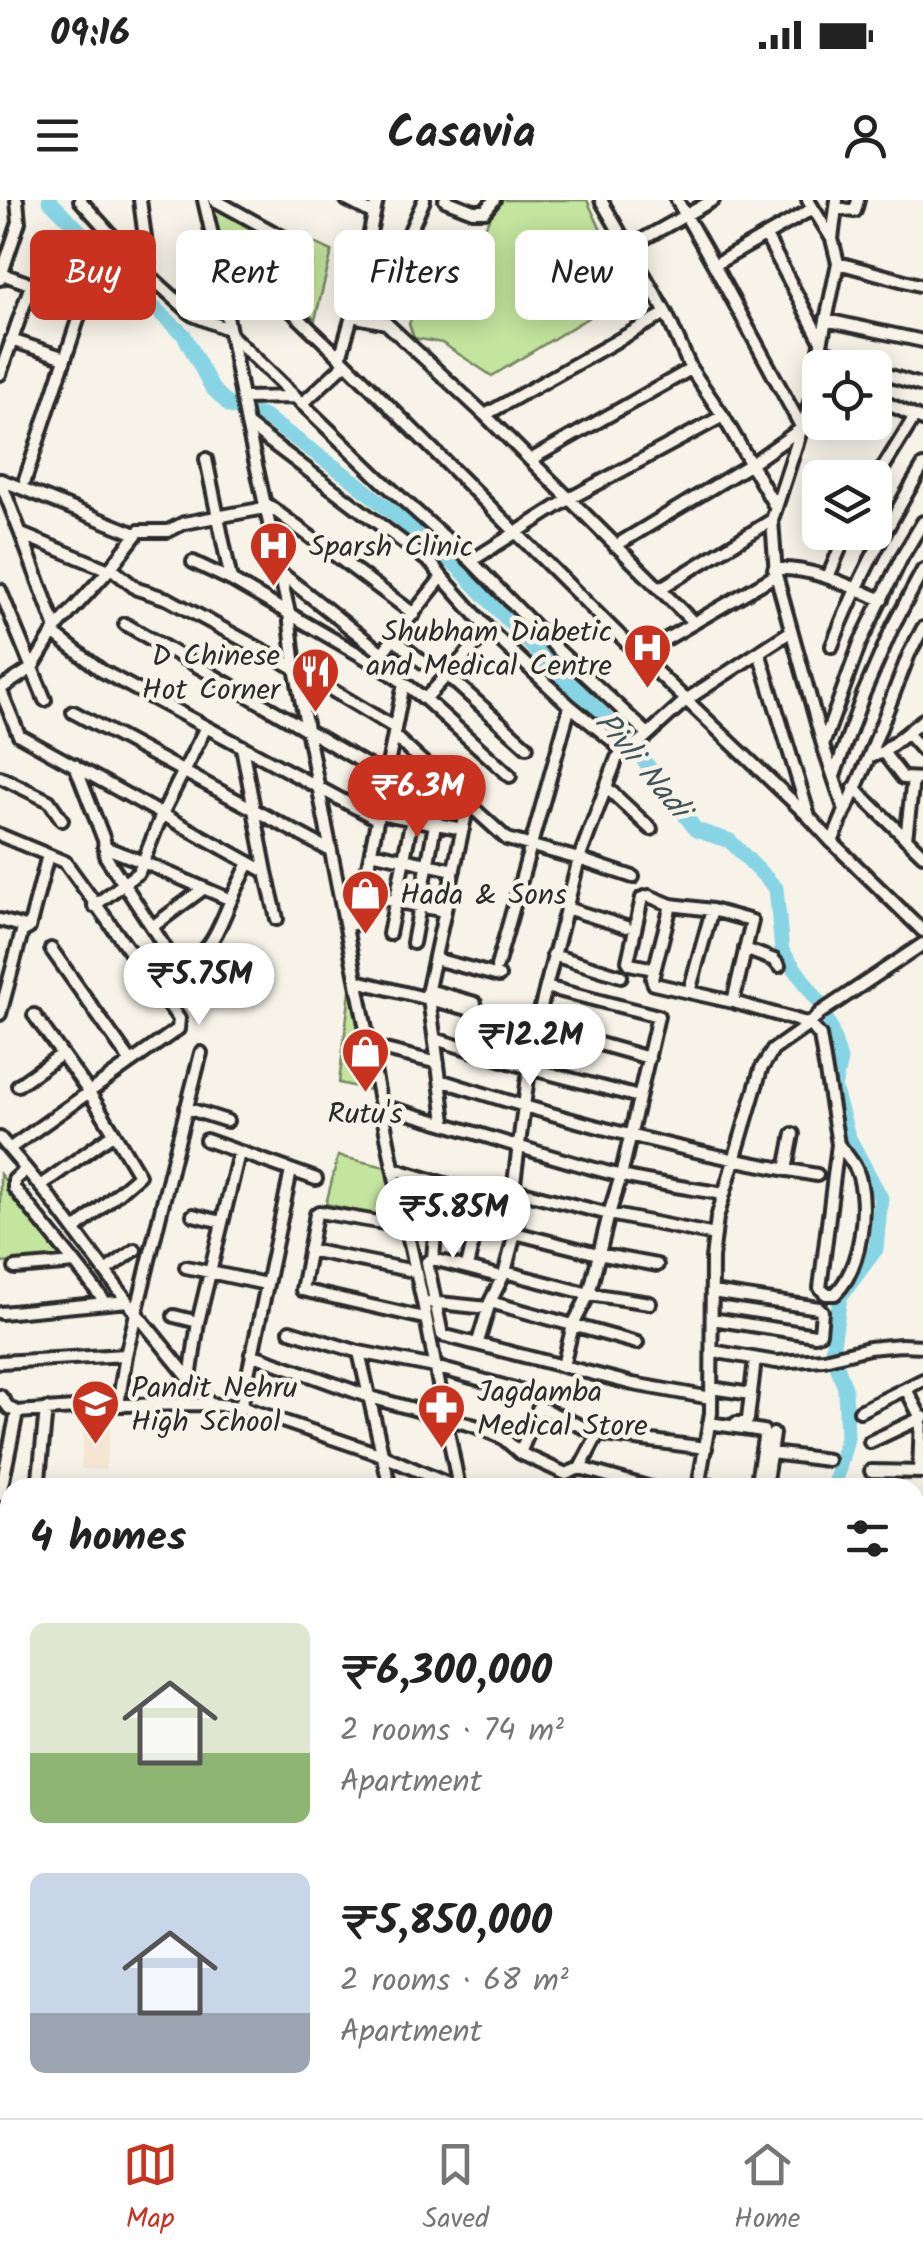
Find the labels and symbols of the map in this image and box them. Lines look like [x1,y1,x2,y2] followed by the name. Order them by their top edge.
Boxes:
[248,520,300,588] hospital icon: Sparsh Clinic
[309,524,473,572] place label: Sparsh Clinic
[366,609,612,691] place label: Shubham Diabetic and Medical Centre
[621,622,673,690] hospital icon: Shubham Diabetic and Medical Centre
[142,633,282,715] place label: D Chinese Hot Corner
[289,646,341,714] restaurant icon: D Chinese Hot Corner
[581,701,706,836] water label: Pivli Nadi
[347,755,487,840] pin: ₹6.3M
[339,868,391,936] shop icon: Hada & Sons
[400,872,567,920] place label: Hada & Sons
[118,943,280,1028] pin: ₹5.75M
[449,1004,611,1089] pin: ₹12.2M
[339,1026,391,1094] shop icon: Rutu's
[327,1091,403,1139] place label: Rutu's
[372,1176,534,1261] pin: ₹5.85M
[131,1365,297,1447] place label: Pandit Nehru High School
[477,1369,648,1451] place label: Jagdamba Medical Store
[70,1378,122,1446] school or university icon: Pandit Nehru High School
[416,1382,468,1450] pharmacy icon: Jagdamba Medical Store

